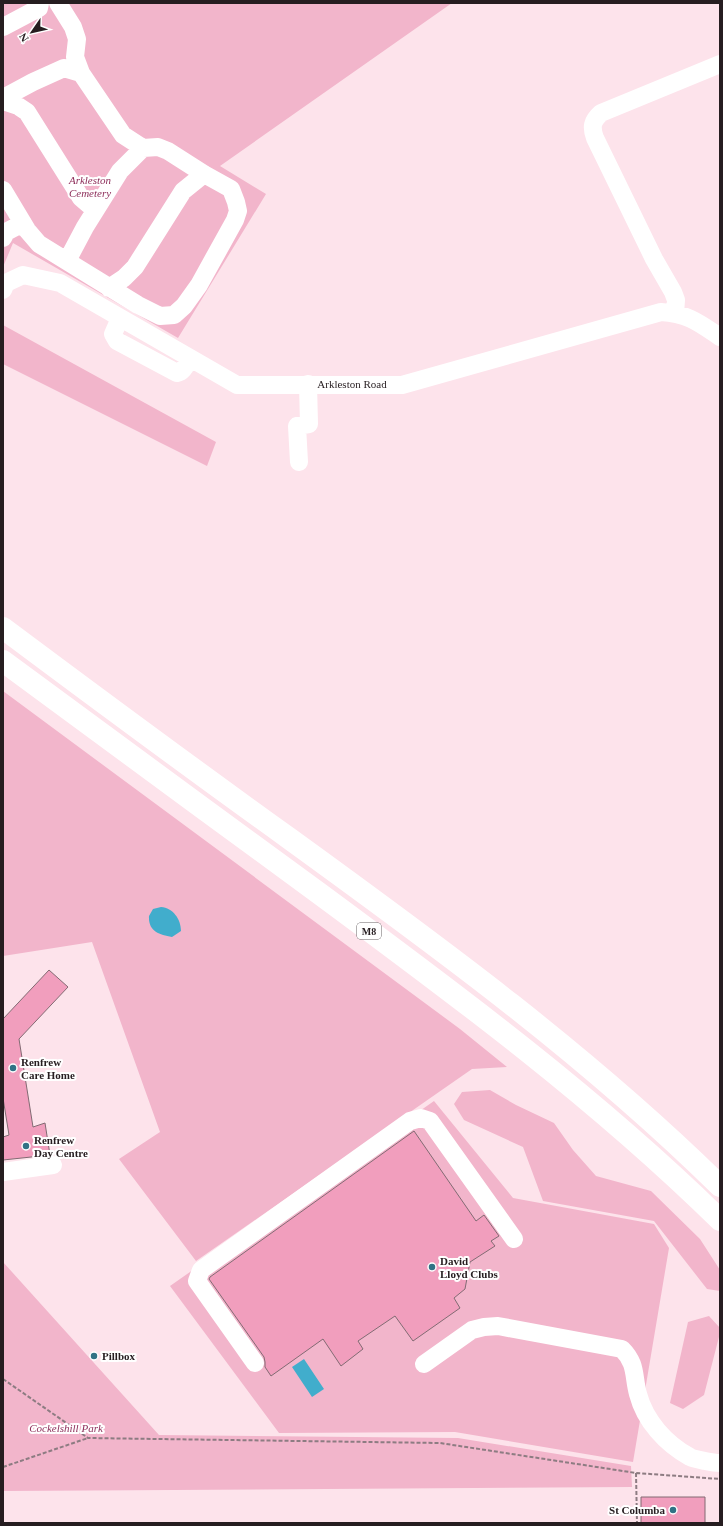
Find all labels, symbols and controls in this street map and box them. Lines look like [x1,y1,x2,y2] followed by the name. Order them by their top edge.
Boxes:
[12,12,52,52] north arrow
[16,31,31,44] text: N
[68,174,112,199] park label: Arkleston Cemetery
[317,378,387,390] street label: Arkleston Road
[357,923,381,939] road number: M8
[21,1056,75,1081] place label: Renfrew Care Home
[8,1063,18,1073] marker: Renfrew Care Home
[34,1134,88,1159] place label: Renfrew Day Centre
[21,1141,31,1151] marker: Renfrew Day Centre
[440,1255,498,1280] place label: David Lloyd Clubs
[427,1262,437,1272] marker: David Lloyd Clubs
[102,1350,136,1362] place label: Pillbox
[89,1351,99,1361] marker: Pillbox
[29,1422,104,1434] park label: Cockelshill Park
[609,1504,665,1516] place label: St Columba
[668,1505,678,1515] marker: St Columba

